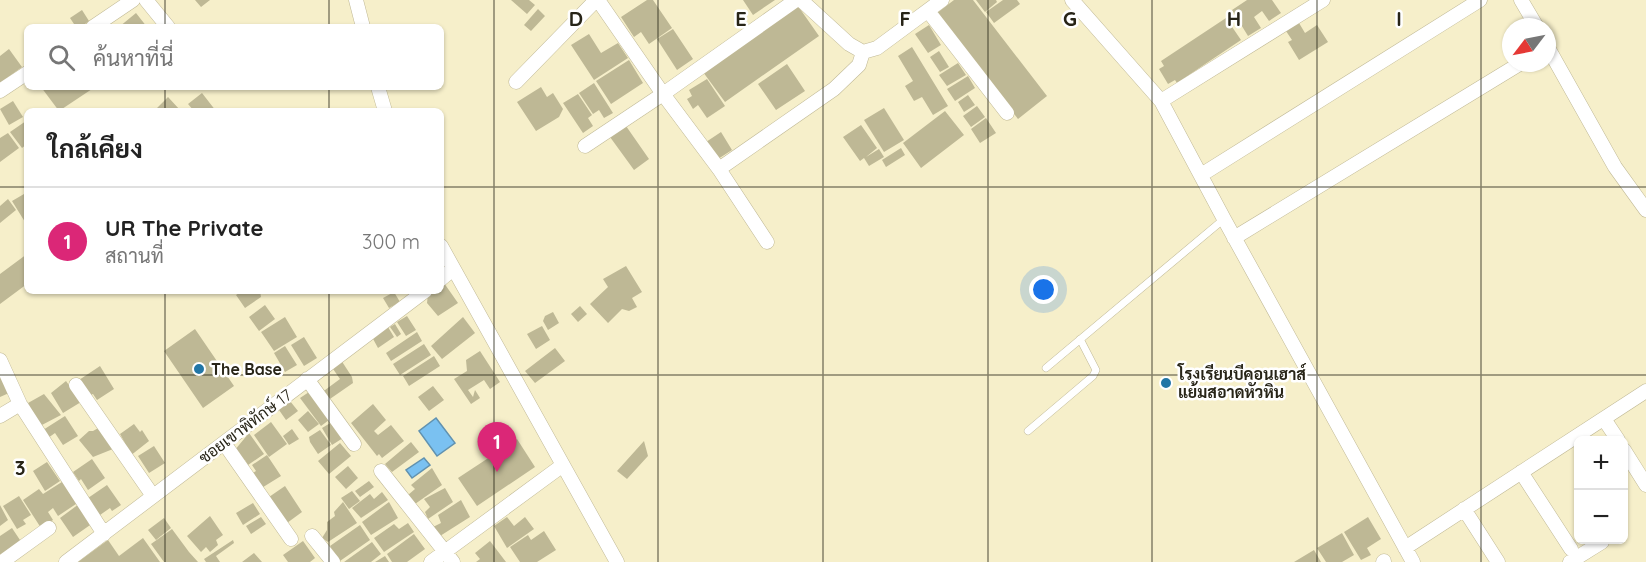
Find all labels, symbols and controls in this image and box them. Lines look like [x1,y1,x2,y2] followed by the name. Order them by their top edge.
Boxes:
[569,6,583,31] text: D
[735,6,747,31] text: E
[899,6,911,31] text: F
[1063,6,1077,31] text: G
[1227,6,1241,31] text: H
[1396,6,1402,31] text: I
[1502,18,1556,72] north arrow
[24,24,444,90] search box
[45,41,78,74] icon: search
[93,44,173,72] text: ค้นหาที่นี่
[48,132,143,165] text: ใกล้เคียง
[105,214,264,242] text: UR The Private
[64,229,71,254] text: 1
[362,229,420,254] text: 300 m
[105,243,164,268] text: สถานที่
[1029,275,1058,304] your location
[211,359,282,379] place label: The Base
[192,362,206,376] marker: The Base
[1177,363,1307,402] place label: โรงเรียนบีคอนเฮาส์ แย้มสอาดหัวหิน
[1159,376,1173,390] marker: โรงเรียนบีคอนเฮาส์ แย้มสอาดหัวหิน
[193,383,295,467] street label: ซอยเขาพิทักษ์ 17
[478,422,516,472] pin: 1
[1574,436,1628,544] map controls
[1574,436,1628,490] button: +
[15,455,25,480] text: 3
[1574,490,1628,544] button: −

